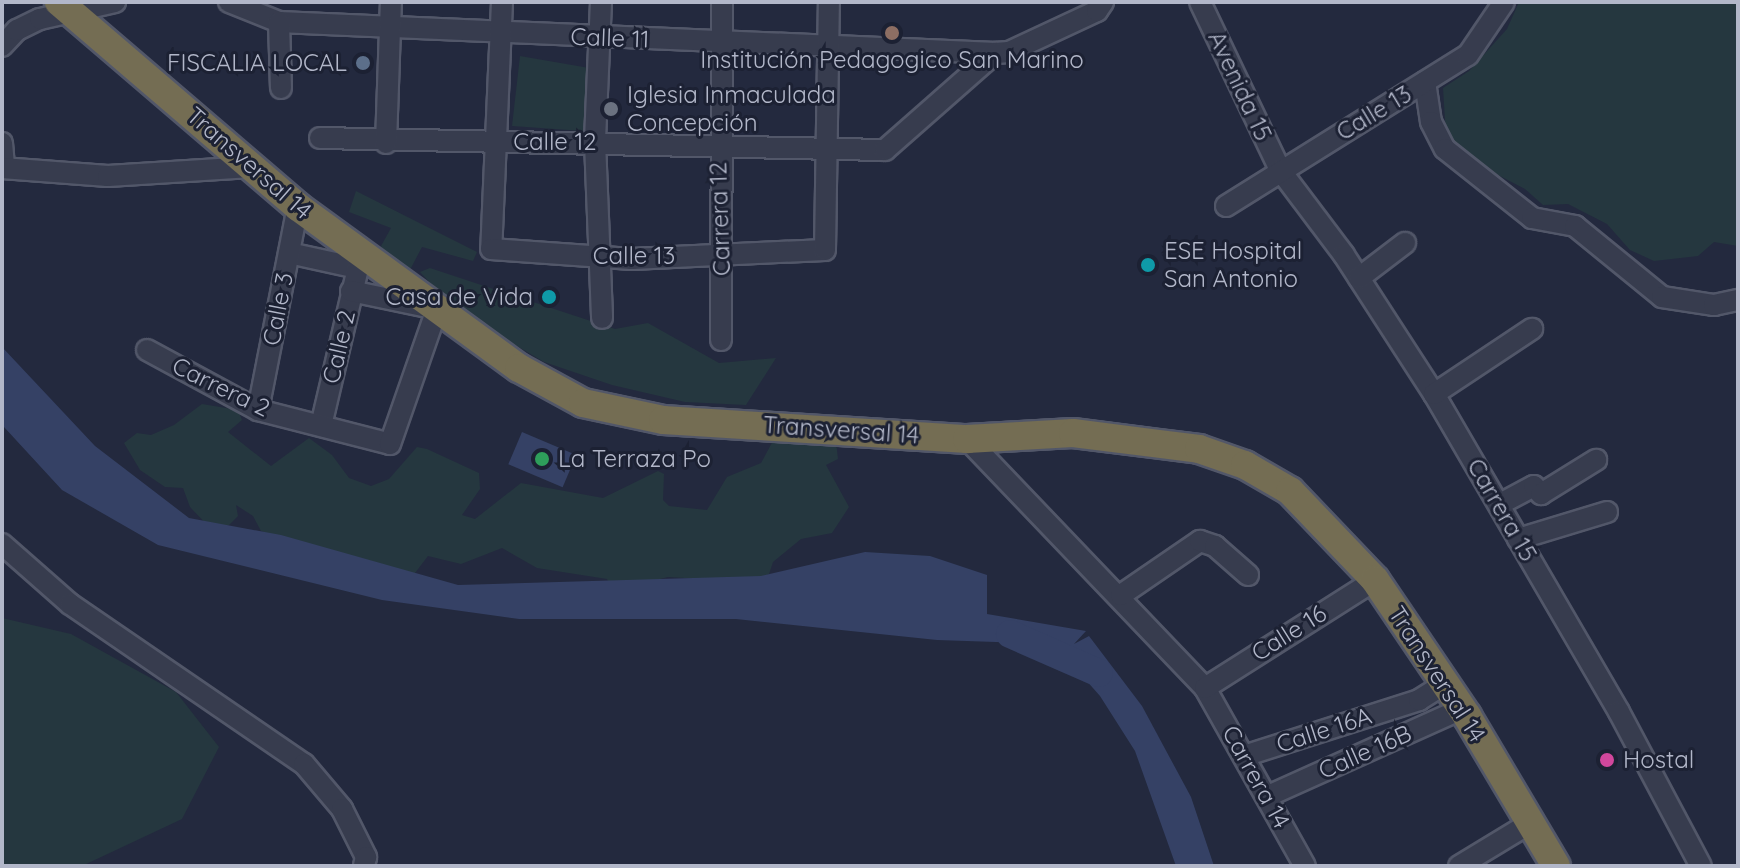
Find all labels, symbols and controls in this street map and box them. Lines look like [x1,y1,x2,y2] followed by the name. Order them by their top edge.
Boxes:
[570,22,650,54] street label: Calle 11
[883,24,901,42] marker: Institución Pedagogico San Marino
[1202,27,1278,145] street label: Avenida 15
[700,46,1084,74] place label: Institución Pedagogico San Marino
[167,49,347,77] place label: FISCALIA LOCAL
[354,54,372,72] marker: FISCALIA LOCAL
[1331,79,1417,147] street label: Calle 13
[627,81,836,137] place label: Iglesia Inmaculada Concepción
[602,100,620,118] marker: Iglesia Inmaculada Concepción
[181,101,317,225] street label: Transversal 14
[513,128,597,156] street label: Calle 12
[704,162,736,276] street label: Carrera 12
[1164,237,1302,293] place label: ESE Hospital San Antonio
[593,242,675,270] street label: Calle 13
[1139,256,1157,274] marker: ESE Hospital San Antonio
[257,270,299,348] street label: Calle 3
[385,283,533,311] place label: Casa de Vida
[540,288,558,306] marker: Casa de Vida
[317,308,361,386] street label: Calle 2
[167,351,275,423] street label: Carrera 2
[762,410,920,450] street label: Transversal 14
[558,445,711,473] place label: La Terraza Po
[533,450,551,468] marker: La Terraza Po
[1461,454,1543,566] street label: Carrera 15
[1246,599,1332,667] street label: Calle 16
[1382,601,1492,747] street label: Transversal 14
[1273,701,1375,759] street label: Calle 16A
[1314,719,1416,785] street label: Calle 16B
[1216,721,1296,833] street label: Carrera 14
[1623,746,1694,774] place label: Hostal
[1598,751,1616,769] marker: Hostal

